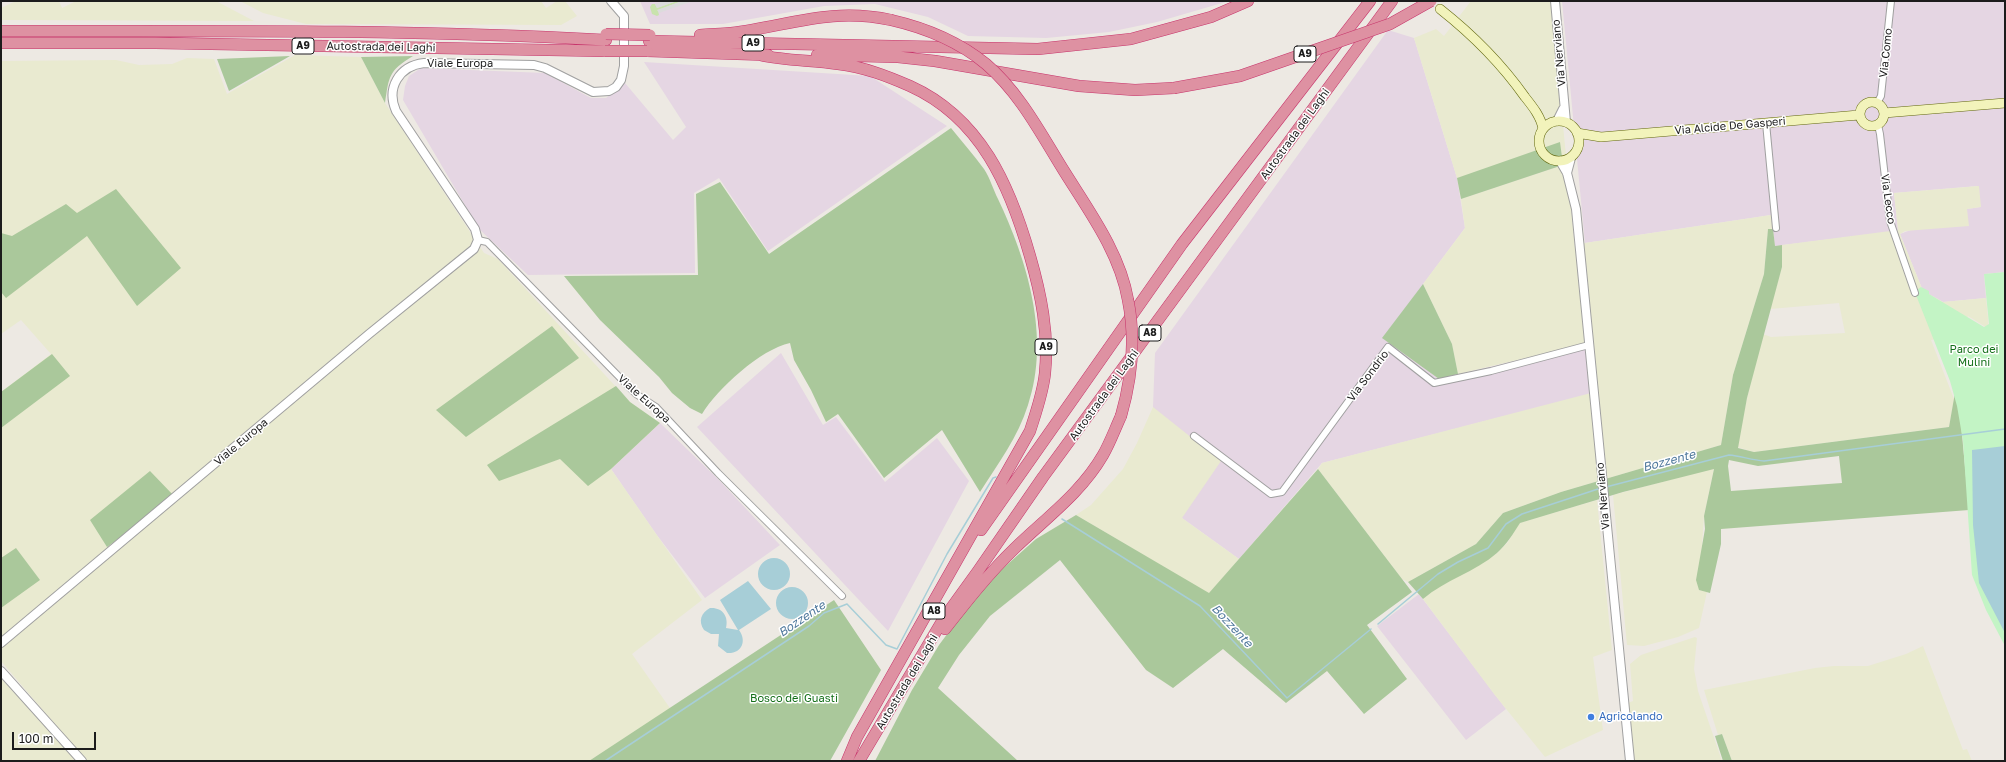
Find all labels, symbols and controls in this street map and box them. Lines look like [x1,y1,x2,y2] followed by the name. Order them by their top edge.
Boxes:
[1549,19,1569,87] street label: Via Nerviano
[1877,28,1895,78] street label: Via Como
[742,35,764,51] road number: A9
[292,38,314,54] road number: A9
[326,39,436,55] street label: Autostrada dei Laghi
[1294,46,1316,62] road number: A9
[427,57,493,71] street label: Viale Europa
[1258,86,1332,182] street label: Autostrada dei Laghi
[1674,115,1786,137] street label: Via Alcide De Gasperi
[1878,173,1898,225] street label: Via Lecco
[1139,325,1161,341] road number: A8
[1035,339,1057,355] road number: A9
[1950,343,1998,369] park label: Parco dei Mulini
[1067,347,1141,443] street label: Autostrada dei Laghi
[1345,348,1391,404] street label: Via Sondrio
[615,372,673,426] street label: Viale Europa
[211,416,271,468] street label: Viale Europa
[1641,447,1697,475] water label: Bozzente
[1593,462,1613,530] street label: Via Nerviano
[776,598,828,640] water label: Bozzente
[1208,601,1256,651] water label: Bozzente
[923,603,945,619] road number: A8
[873,632,941,732] street label: Autostrada dei Laghi
[750,692,838,706] park label: Bosco dei Guasti
[1599,710,1663,724] place label: Agricolando
[1586,712,1596,722] marker: Agricolando
[14,724,98,750] scale bar
[19,731,53,746] text: 100 m

